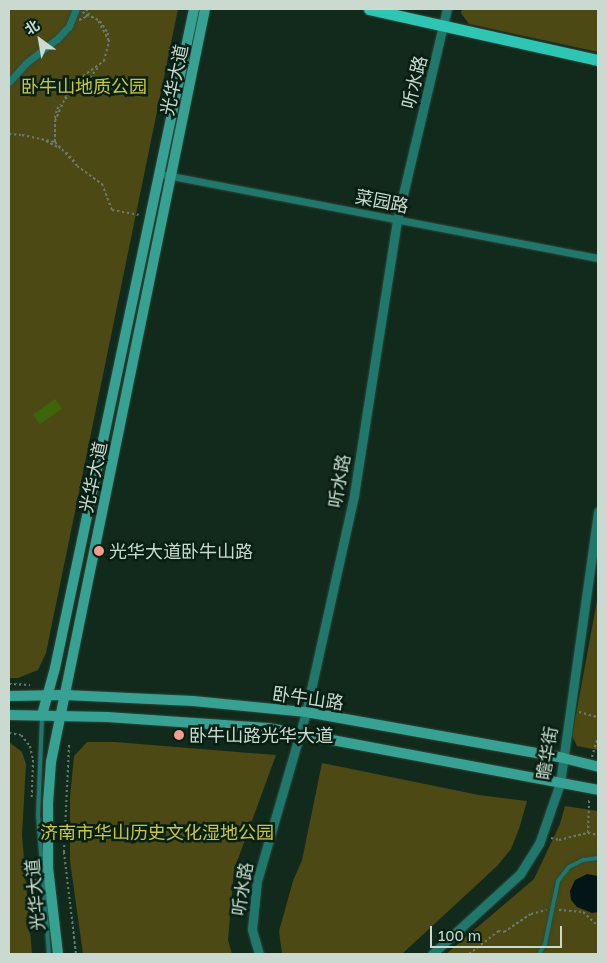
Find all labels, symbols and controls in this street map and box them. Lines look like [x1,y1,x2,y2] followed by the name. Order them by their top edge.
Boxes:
[15,15,65,65] north arrow
[21,16,42,38] text: 北
[156,43,192,117] street label: 光华大道
[397,53,431,111] street label: 听水路
[21,75,147,97] park label: 卧牛山地质公园
[353,185,411,217] street label: 菜园路
[75,440,111,514] street label: 光华大道
[324,453,354,509] street label: 听水路
[109,540,253,562] place label: 光华大道卧牛山路
[93,545,105,557] marker: 光华大道卧牛山路
[271,682,345,714] street label: 卧牛山路
[189,724,333,746] place label: 卧牛山路光华大道
[532,725,562,781] street label: 瞻华街
[173,729,185,741] marker: 卧牛山路光华大道
[40,821,274,843] park label: 济南市华山历史文化湿地公园
[21,858,49,932] street label: 光华大道
[227,861,257,917] street label: 听水路
[432,916,564,948] scale bar
[438,926,481,944] text: 100 m

